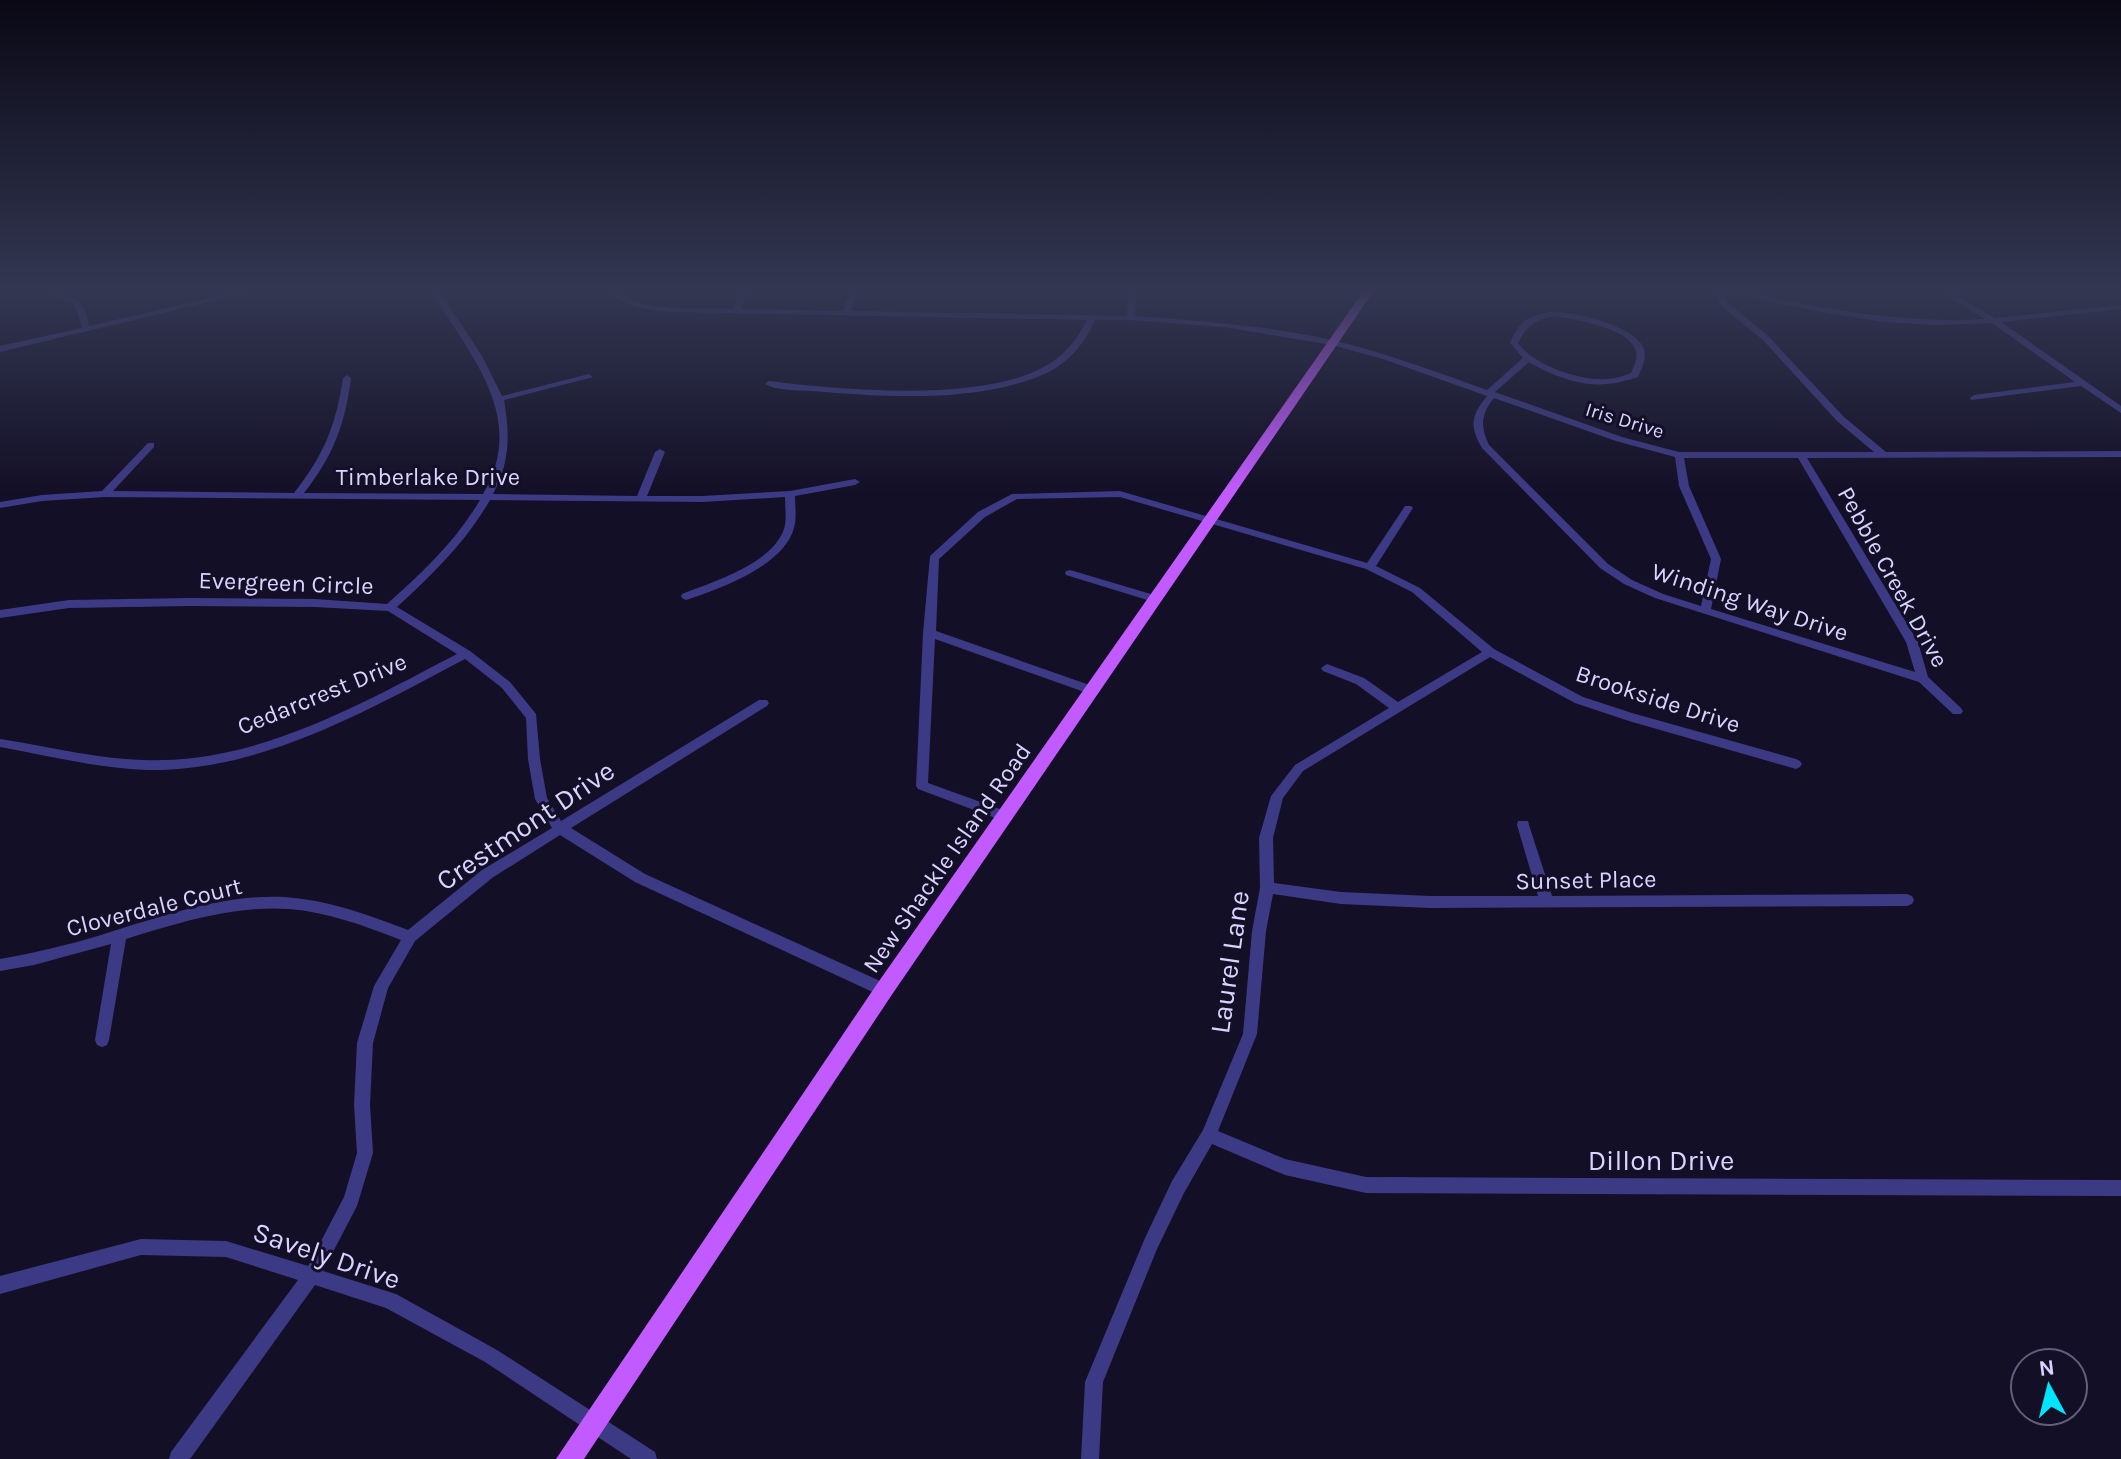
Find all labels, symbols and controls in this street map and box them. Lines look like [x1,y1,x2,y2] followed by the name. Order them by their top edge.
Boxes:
[1583,398,1667,443] street label: Iris Drive
[336,463,520,491] street label: Timberlake Drive
[1832,482,1954,672] street label: Pebble Creek Drive
[1648,557,1852,647] street label: Winding Way Drive
[198,566,374,600] street label: Evergreen Circle
[233,647,411,741] street label: Cedarcrest Drive
[1572,659,1744,739] street label: Brookside Drive
[857,738,1037,978] street label: New Shackle Island Road
[430,754,621,897] street label: Crestmont Drive
[1515,865,1657,895] street label: Sunset Place
[63,872,245,942] street label: Cloverdale Court
[1203,888,1256,1036] street label: Laurel Lane
[1588,1144,1734,1177] street label: Dillon Drive
[249,1215,405,1296] street label: Savely Drive
[2009,1347,2089,1427] north arrow
[2037,1354,2056,1382] text: N

